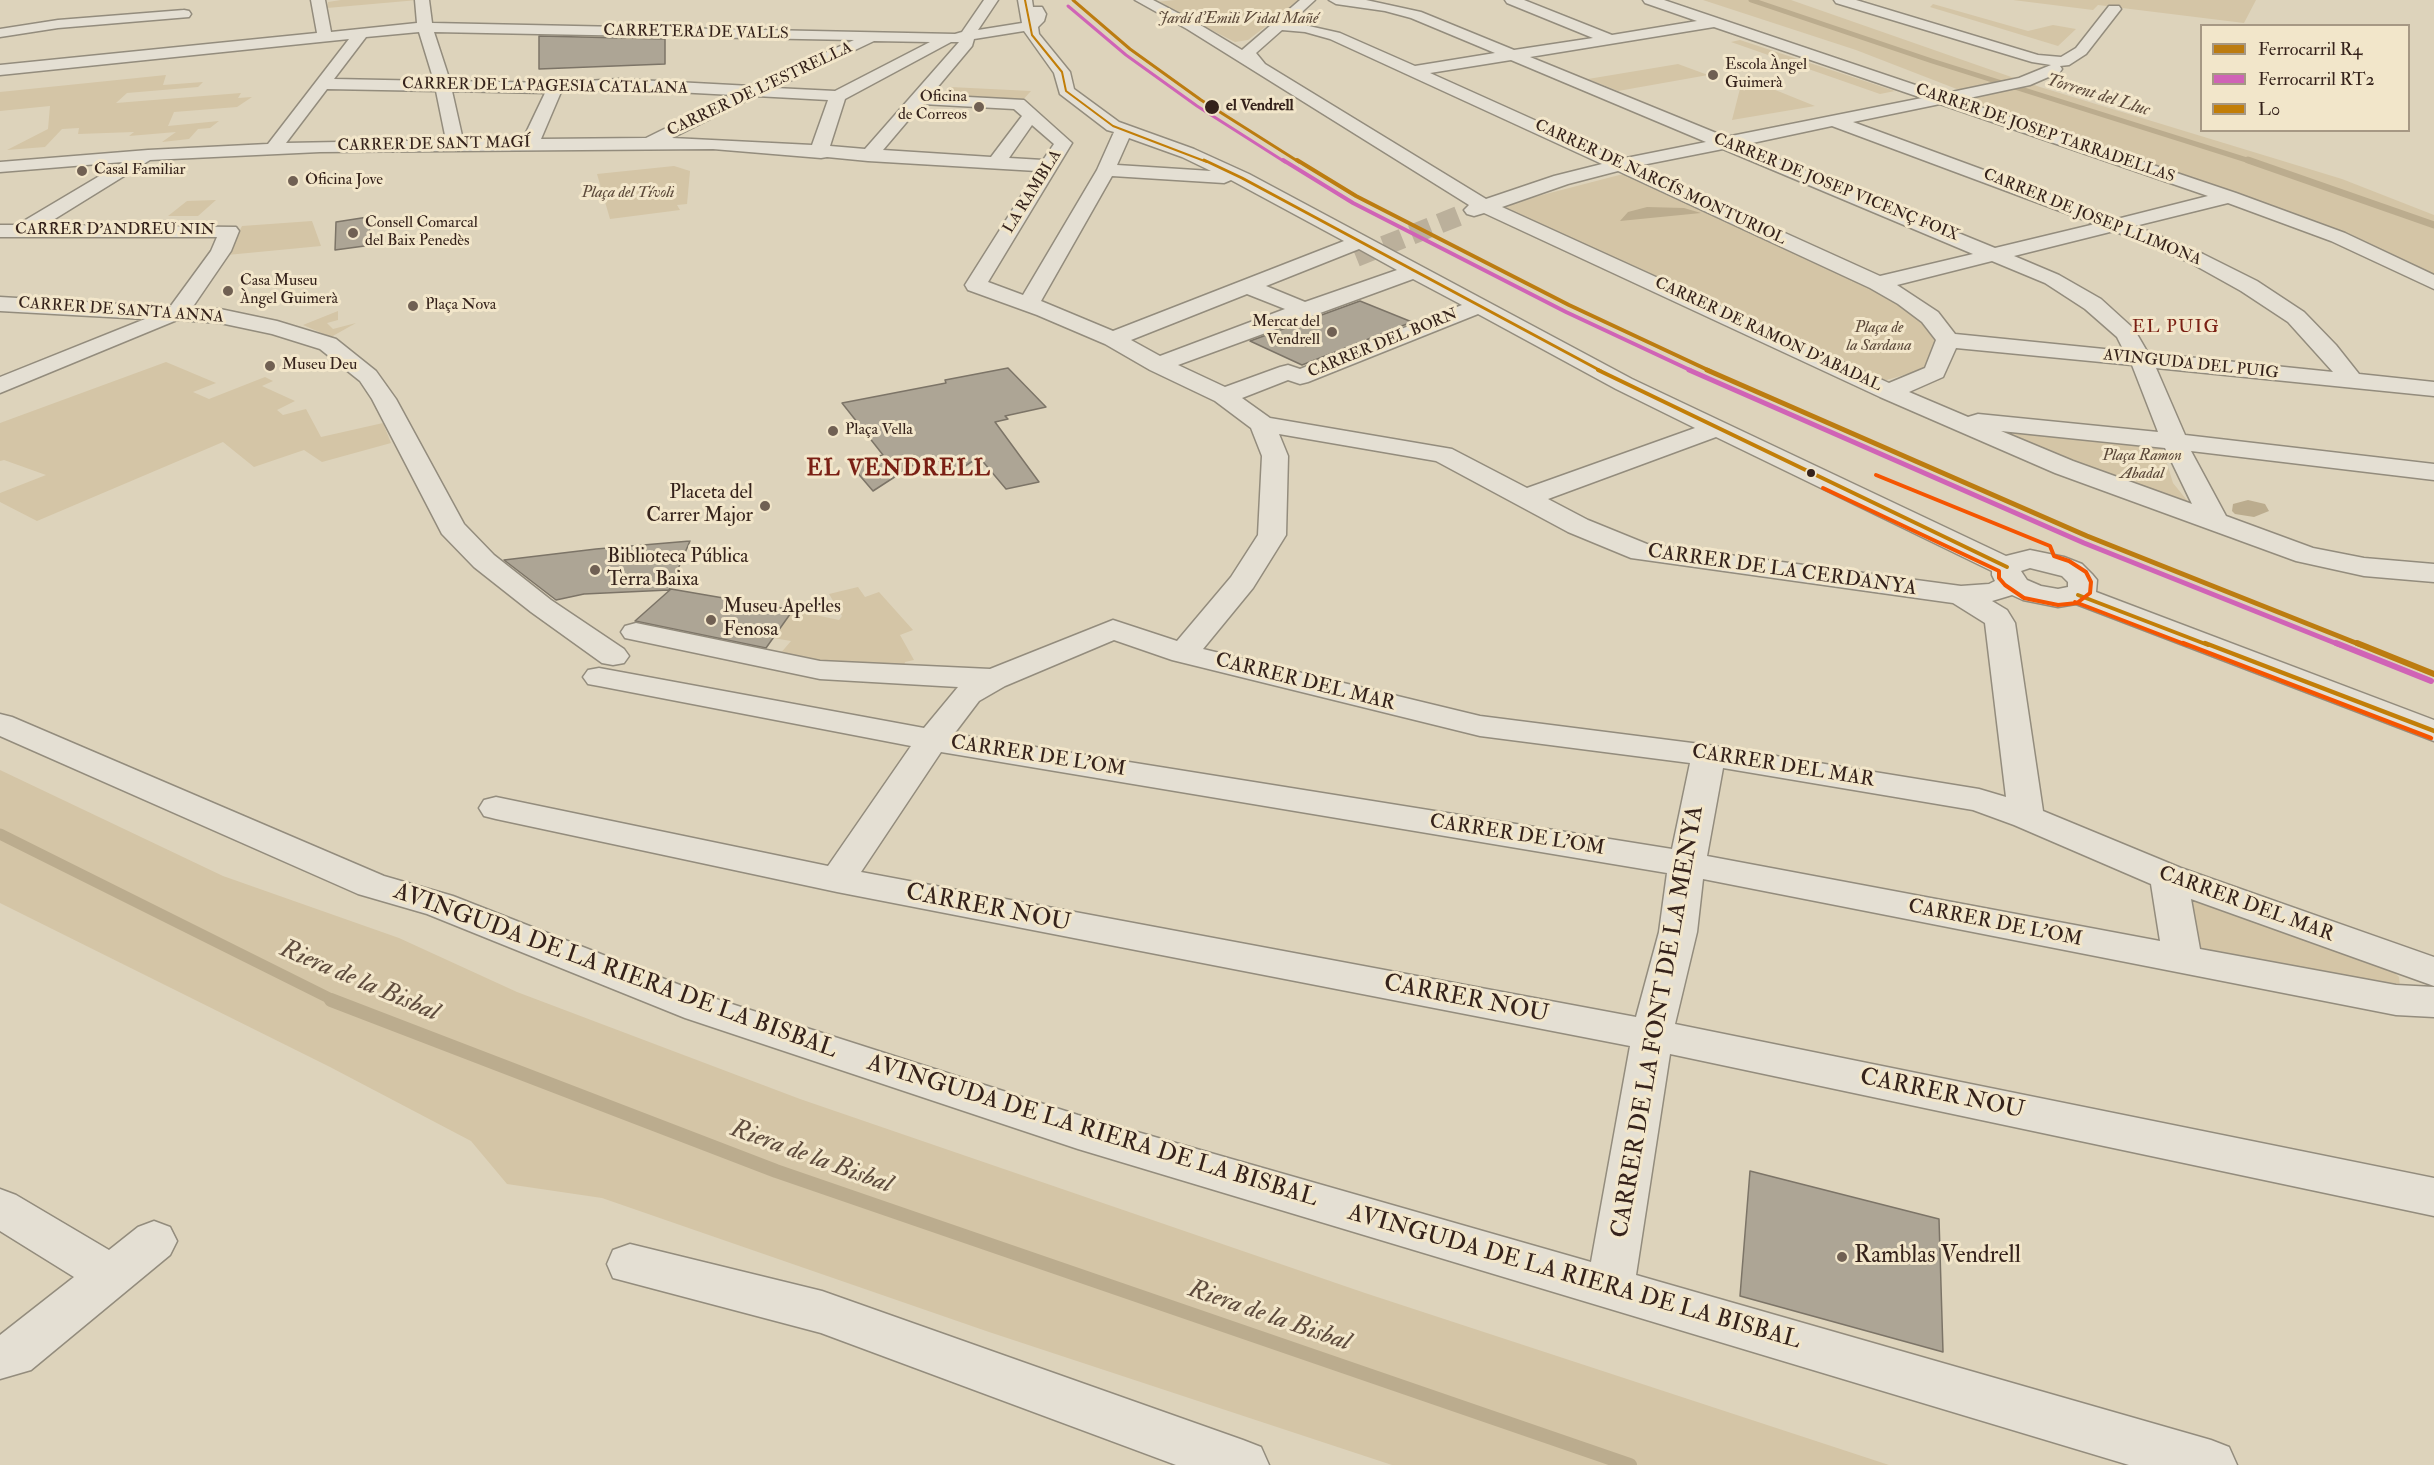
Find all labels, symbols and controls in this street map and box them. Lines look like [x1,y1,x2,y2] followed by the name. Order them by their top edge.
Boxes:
[1158,10,1318,30] park label: Jardí d'Emili Vidal Mañé
[603,22,789,44] street label: CARRETERA DE VALLS
[2200,24,2410,132] legend
[2258,38,2362,61] text: Ferrocarril R4
[664,39,856,141] street label: CARRER DE L'ESTRELLA
[1725,56,1807,94] place label: Escola Àngel Guimerà
[1706,68,1720,82] marker: Escola Àngel Guimerà
[2258,68,2375,91] text: Ferrocarril RT2
[2044,70,2152,122] water label: Torrent del Lluc
[402,75,688,99] street label: CARRER DE LA PAGESIA CATALANA
[1913,80,2177,188] street label: CARRER DE JOSEP TARRADELLAS
[898,88,967,126] place label: Oficina de Correos
[1226,97,1294,117] place label: el Vendrell
[1203,98,1221,116] marker: el Vendrell
[2258,98,2280,121] text: L0
[972,100,986,114] marker: Oficina de Correos
[1531,116,1789,250] street label: CARRER DE NARCÍS MONTURIOL
[1710,130,1962,246] street label: CARRER DE JOSEP VICENÇ FOIX
[337,134,531,156] street label: CARRER DE SANT MAGÍ
[1000,147,1066,237] street label: LA RAMBLA
[94,161,186,181] place label: Casal Familiar
[75,164,89,178] marker: Casal Familiar
[1980,165,2204,271] street label: CARRER DE JOSEP LLIMONA
[305,171,383,191] place label: Oficina Jove
[286,174,300,188] marker: Oficina Jove
[582,184,674,204] park label: Plaça del Tívoli
[365,214,478,252] place label: Consell Comarcal del Baix Penedès
[15,221,215,241] street label: CARRER D'ANDREU NIN
[346,226,360,240] marker: Consell Comarcal del Baix Penedès
[240,272,338,310] place label: Casa Museu Àngel Guimerà
[1651,274,1885,396] street label: CARRER DE RAMON D'ABADAL
[221,284,235,298] marker: Casa Museu Àngel Guimerà
[18,294,224,328] street label: CARRER DE SANTA ANNA
[425,296,496,316] place label: Plaça Nova
[406,299,420,313] marker: Plaça Nova
[1305,305,1461,383] street label: CARRER DEL BORN
[1252,313,1320,351] place label: Mercat del Vendrell
[2132,317,2220,339] district label: EL PUIG
[1846,319,1912,357] park label: Plaça de la Sardana
[1325,325,1339,339] marker: Mercat del Vendrell
[2102,346,2280,384] street label: AVINGUDA DEL PUIG
[282,356,357,376] place label: Museu Deu
[263,359,277,373] marker: Museu Deu
[845,421,913,441] place label: Plaça Vella
[826,424,840,438] marker: Plaça Vella
[2102,447,2182,485] park label: Plaça Ramon Abadal
[806,457,992,483] district label: EL VENDRELL
[1805,467,1817,479] unlabelled marker
[646,482,753,529] place label: Placeta del Carrer Major
[758,499,772,513] marker: Placeta del Carrer Major
[1646,540,1918,602] street label: CARRER DE LA CERDANYA
[607,546,749,593] place label: Biblioteca Pública Terra Baixa
[588,563,602,577] marker: Biblioteca Pública Terra Baixa
[723,596,841,643] place label: Museu Apel·les Fenosa
[704,613,718,627] marker: Museu Apel·les Fenosa
[1213,649,1397,717] street label: CARRER DEL MAR
[949,731,1127,783] street label: CARRER DE L'OM
[1690,741,1876,793] street label: CARRER DEL MAR
[1607,804,1711,1240] street label: CARRER DE LA FONT DE LA MENYA
[1428,810,1606,862] street label: CARRER DE L'OM
[2155,862,2337,948] street label: CARRER DEL MAR
[389,878,841,1066] street label: AVINGUDA DE LA RIERA DE LA BISBAL
[903,879,1073,939] street label: CARRER NOU
[1906,895,2084,953] street label: CARRER DE L'OM
[275,934,443,1030] water label: Riera de la Bisbal
[1381,970,1551,1030] street label: CARRER NOU
[863,1050,1321,1214] street label: AVINGUDA DE LA RIERA DE LA BISBAL
[1857,1064,2027,1126] street label: CARRER NOU
[726,1114,896,1202] water label: Riera de la Bisbal
[1344,1199,1804,1357] street label: AVINGUDA DE LA RIERA DE LA BISBAL
[1854,1243,2021,1271] place label: Ramblas Vendrell
[1835,1250,1849,1264] marker: Ramblas Vendrell
[1184,1275,1354,1359] water label: Riera de la Bisbal

